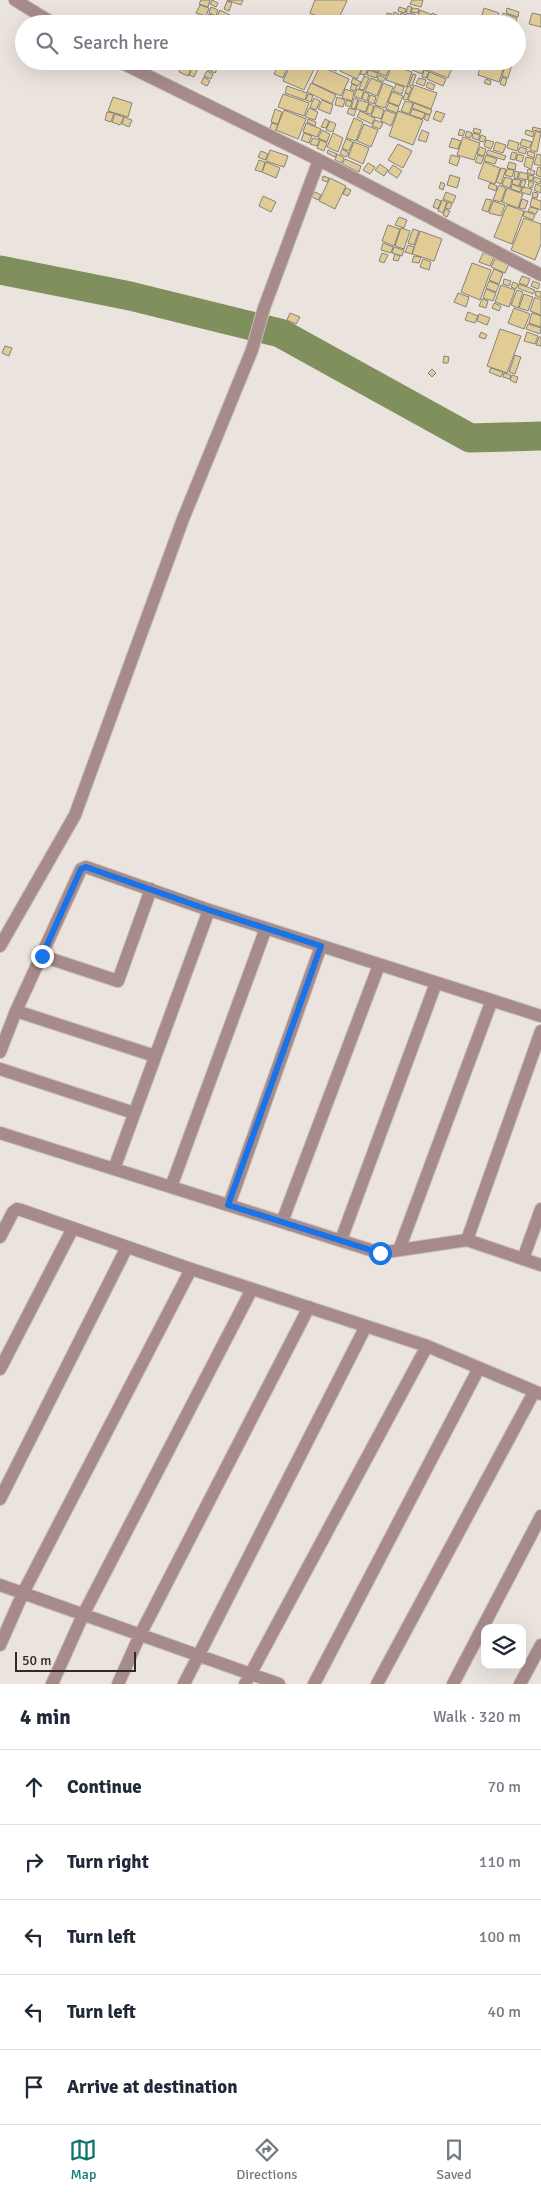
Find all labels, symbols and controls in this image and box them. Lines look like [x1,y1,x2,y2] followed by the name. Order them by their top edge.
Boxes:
[15,15,526,70] search box
[33,29,61,57] icon: search
[73,31,169,55] text: Search here
[31,945,54,968] route end
[369,1242,392,1265] route start
[481,1624,526,1669] map controls
[481,1624,526,1669] button: layers
[15,1649,136,1672] scale bar
[22,1652,51,1669] text: 50 m
[20,1704,71,1730] text: 4 min
[433,1707,521,1727] text: Walk · 320 m
[20,1773,48,1801] icon: ahead
[67,1775,142,1799] text: Continue
[487,1777,521,1797] text: 70 m
[20,1848,48,1876] icon: right
[67,1850,149,1874] text: Turn right
[479,1852,521,1872] text: 110 m
[20,1923,48,1951] icon: left
[67,1925,136,1949] text: Turn left
[479,1927,521,1947] text: 100 m
[20,1998,48,2026] icon: left
[67,2000,136,2024] text: Turn left
[487,2002,521,2022] text: 40 m
[20,2073,48,2101] icon: arrive
[67,2075,238,2099] text: Arrive at destination
[69,2136,97,2183] tab: Map
[236,2136,297,2183] tab: Directions
[436,2136,472,2183] tab: Saved

